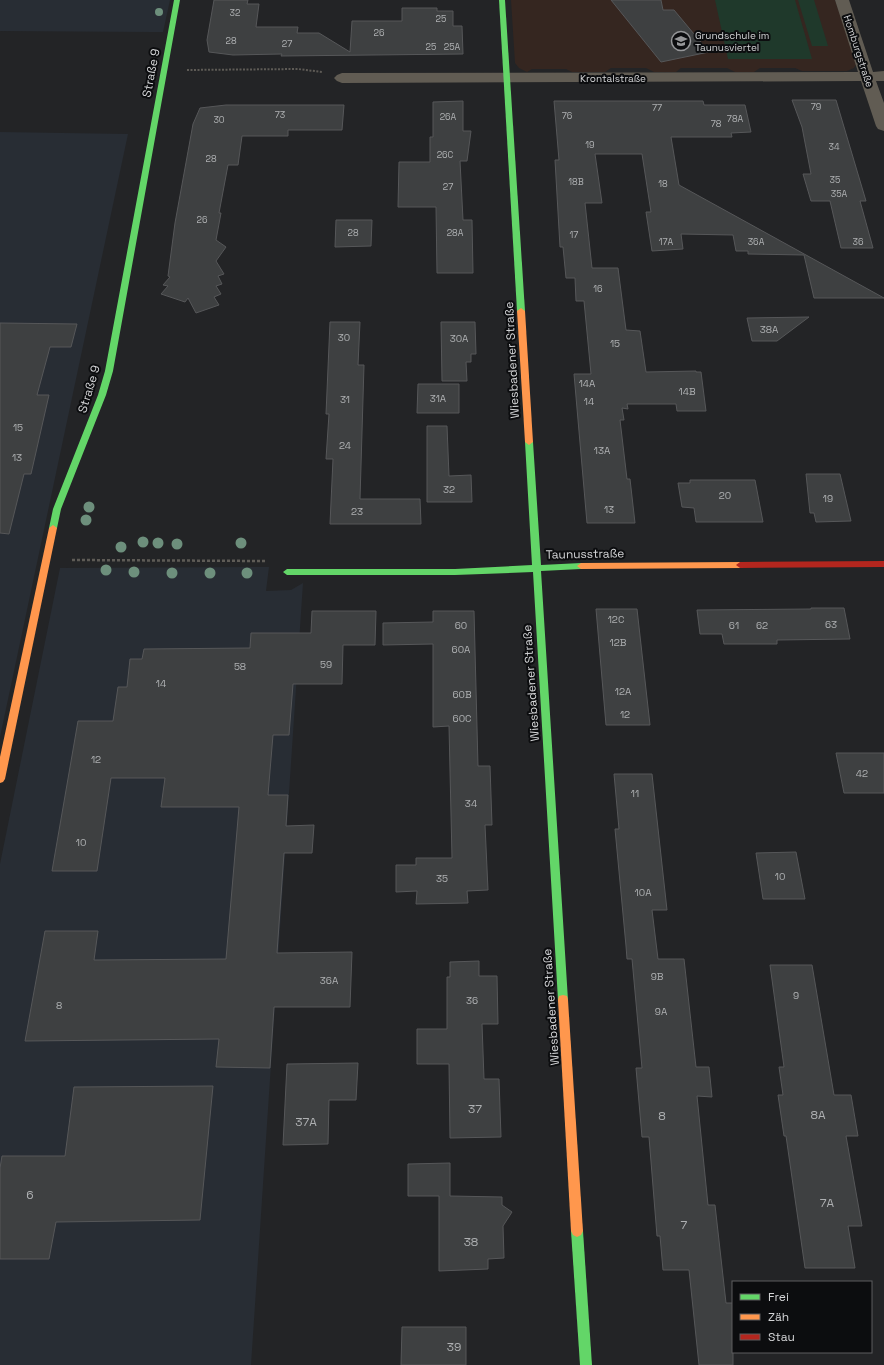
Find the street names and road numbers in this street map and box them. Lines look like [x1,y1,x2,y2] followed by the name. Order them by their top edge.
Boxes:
[841,13,876,89] street label: Homburgstraße
[138,47,164,99] street label: Straße 9
[580,72,646,85] street label: Krontalstraße
[501,301,523,419] street label: Wiesbadener Straße
[74,363,104,415] street label: Straße 9
[546,545,624,563] street label: Taunusstraße
[519,624,543,742] street label: Wiesbadener Straße
[539,948,563,1066] street label: Wiesbadener Straße

